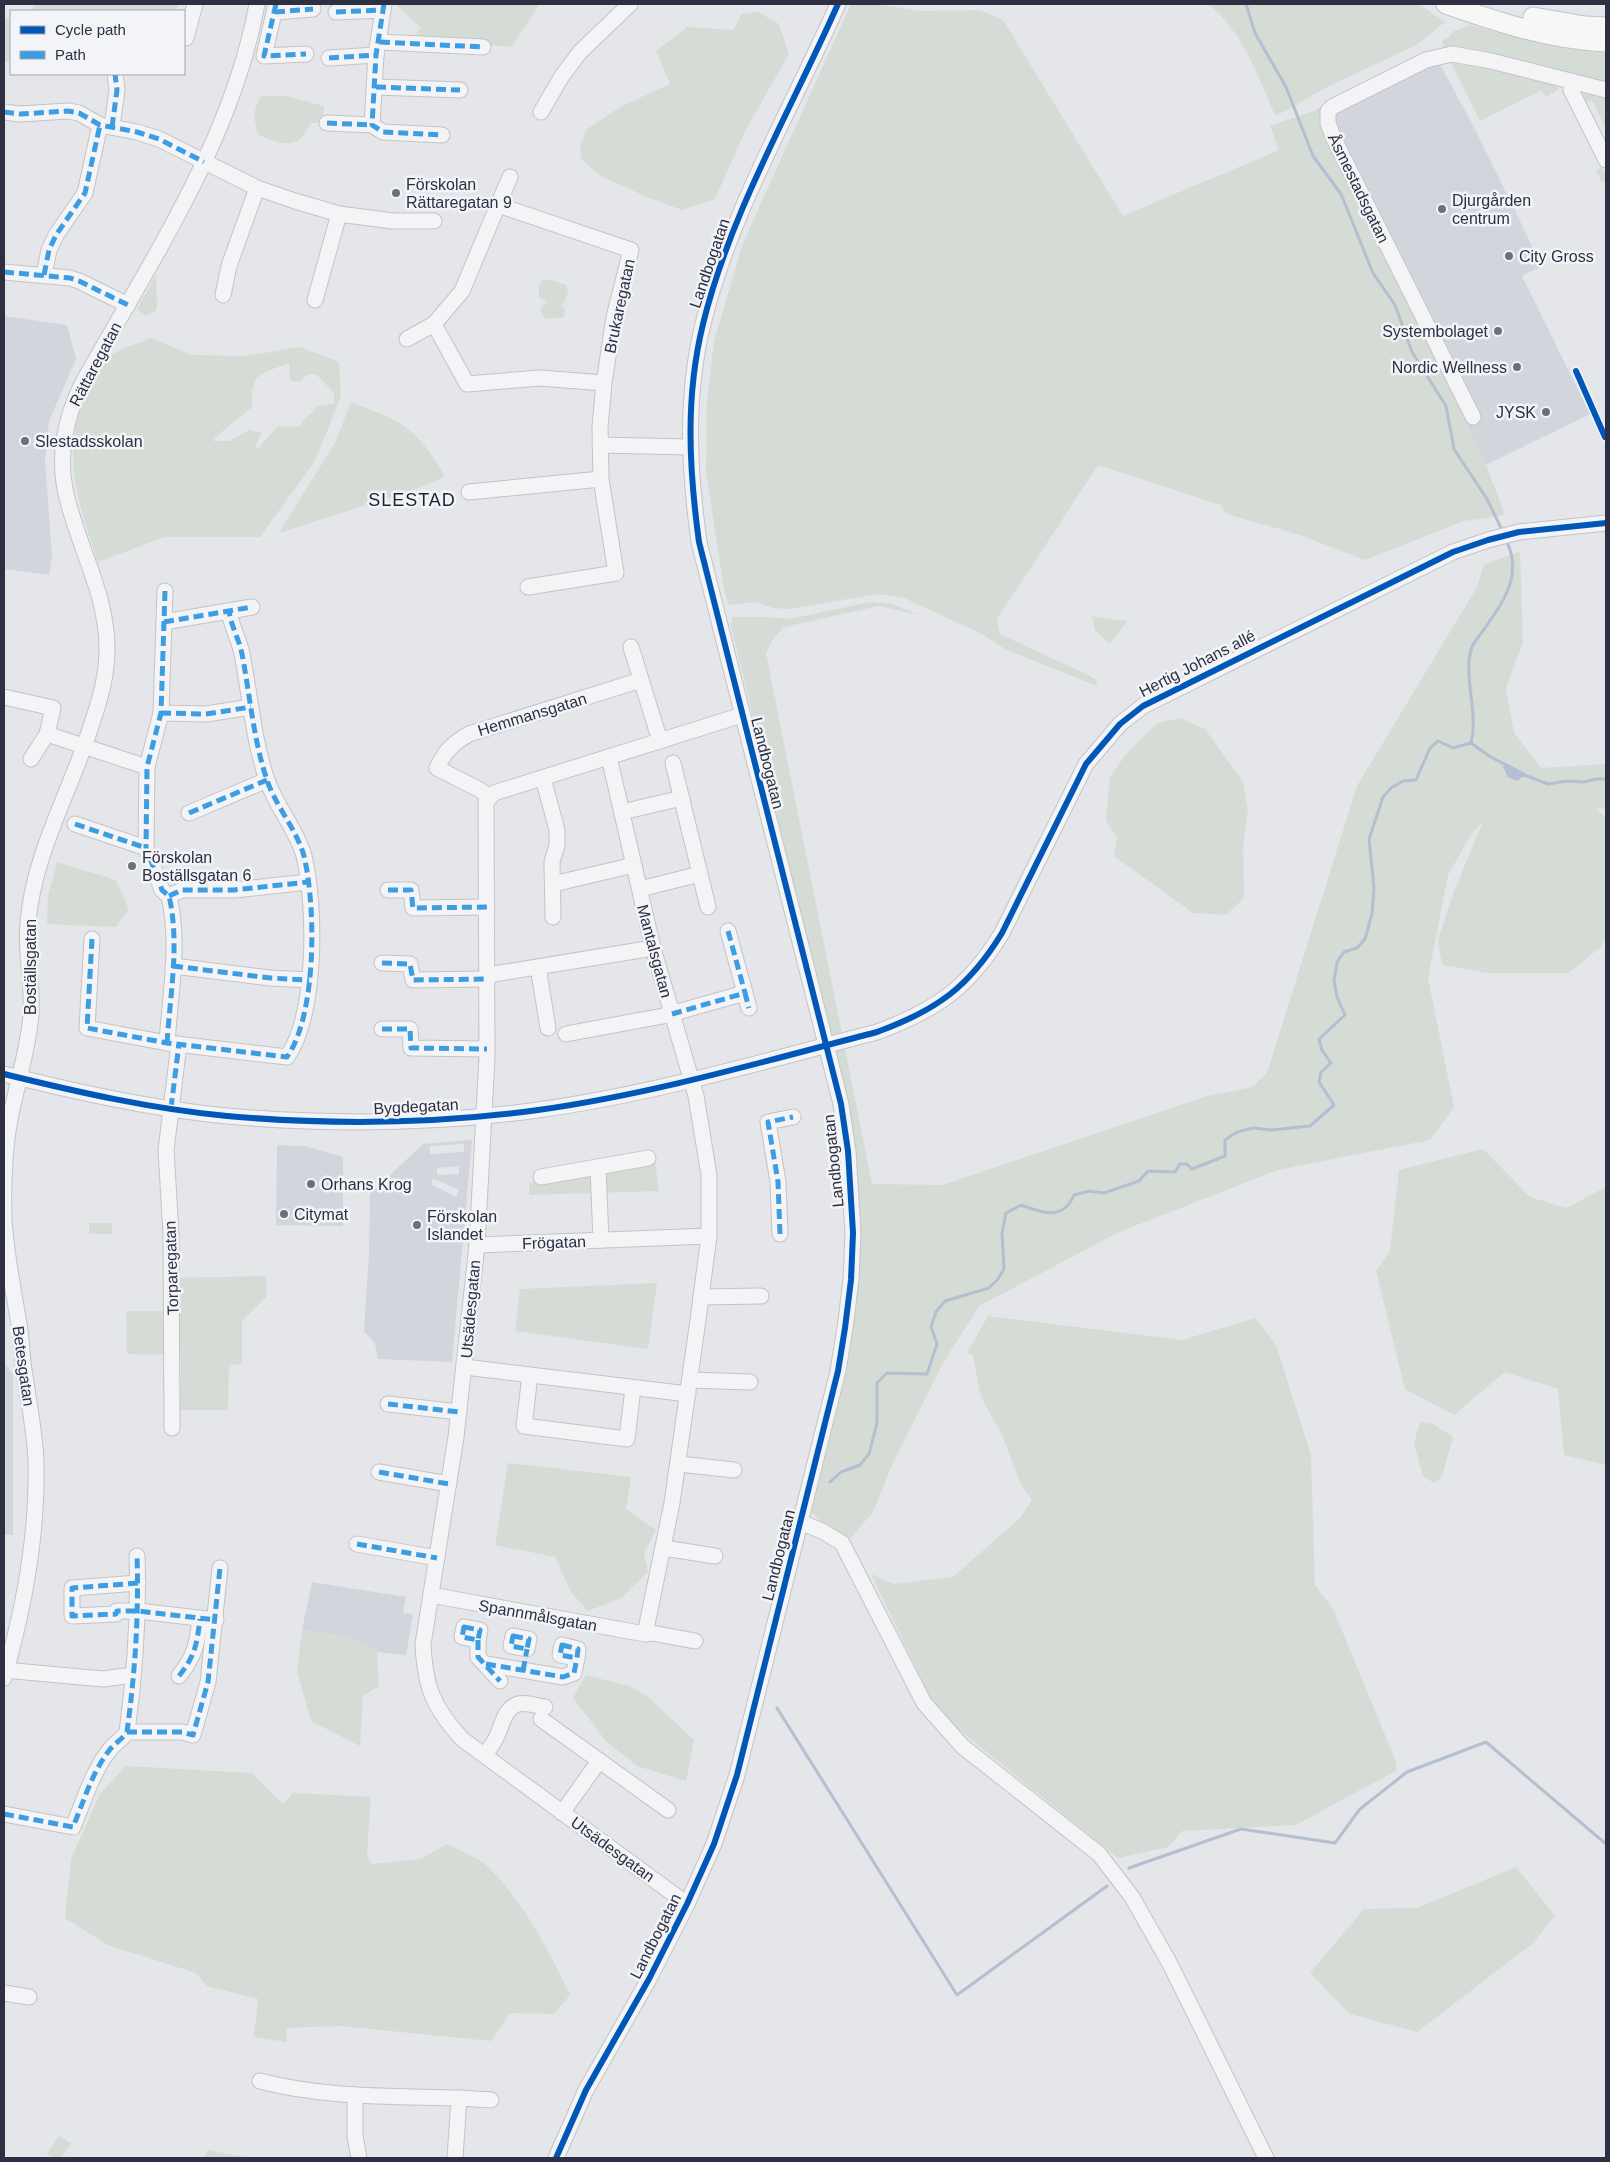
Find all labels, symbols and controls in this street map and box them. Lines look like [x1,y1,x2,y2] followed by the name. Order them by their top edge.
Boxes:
[10,10,185,75] legend
[55,21,126,38] text: Cycle path
[55,46,86,63] text: Path
[1325,130,1393,246] street label: Åsmestadsgatan
[406,176,512,211] place label: Förskolan Rättaregatan 9
[390,187,402,199] marker: Förskolan Rättaregatan 9
[1452,192,1531,227] place label: Djurgården centrum
[1436,203,1448,215] marker: Djurgården centrum
[686,216,733,310] street label: Landbogatan
[1519,248,1594,265] place label: City Gross
[1503,250,1515,262] marker: City Gross
[601,257,638,355] street label: Brukaregatan
[66,319,125,409] street label: Rättaregatan
[1382,323,1489,340] place label: Systembolaget
[1492,325,1504,337] marker: Systembolaget
[1392,359,1507,376] place label: Nordic Wellness
[1511,361,1523,373] marker: Nordic Wellness
[1496,404,1536,421] place label: JYSK
[1540,406,1552,418] marker: JYSK
[35,433,143,450] place label: Slestadsskolan
[19,435,31,447] marker: Slestadsskolan
[368,490,456,510] district label: SLESTAD
[1136,627,1258,700] street label: Hertig Johans allé
[476,690,589,739] street label: Hemmansgatan
[748,716,787,811] street label: Landbogatan
[142,849,252,884] place label: Förskolan Boställsgatan 6
[126,860,138,872] marker: Förskolan Boställsgatan 6
[634,903,675,1000] street label: Mantalsgatan
[22,919,39,1015] street label: Boställsgatan
[373,1096,459,1117] street label: Bygdegatan
[820,1114,847,1208] street label: Landbogatan
[321,1176,412,1193] place label: Orhans Krog
[305,1178,317,1190] marker: Orhans Krog
[294,1206,349,1223] place label: Citymat
[278,1208,290,1220] marker: Citymat
[427,1208,497,1243] place label: Förskolan Islandet
[411,1219,423,1231] marker: Förskolan Islandet
[161,1221,182,1315] street label: Torparegatan
[522,1233,586,1252] street label: Frögatan
[458,1259,483,1359] street label: Utsädesgatan
[9,1325,38,1407] street label: Betesgatan
[759,1508,798,1603] street label: Landbogatan
[477,1597,599,1634] street label: Spannmålsgatan
[568,1814,658,1885] street label: Utsädesgatan
[627,1891,684,1982] street label: Landbogatan

